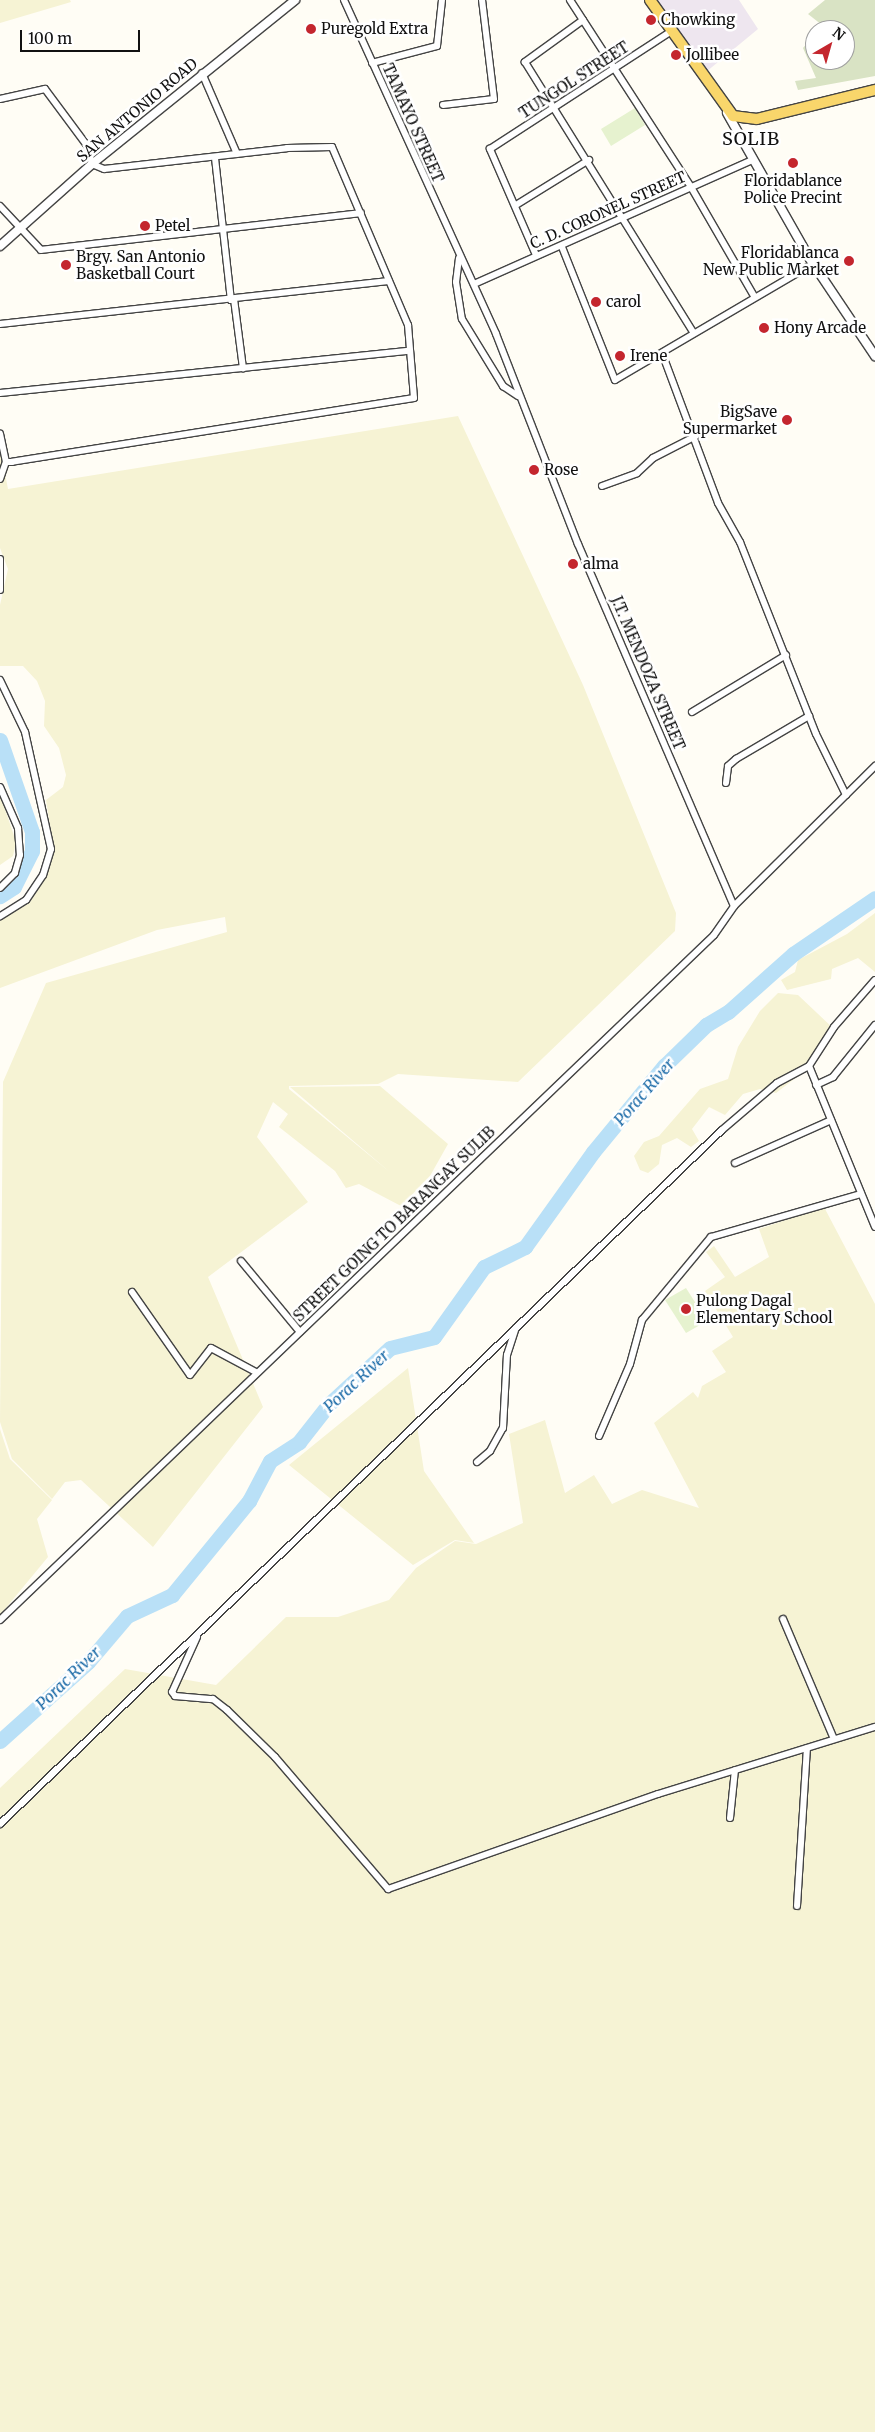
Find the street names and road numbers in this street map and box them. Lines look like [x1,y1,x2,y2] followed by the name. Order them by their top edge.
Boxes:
[516,38,632,122] street label: TUNGOL STREET
[73,54,201,166] street label: SAN ANTONIO ROAD
[379,61,447,185] street label: TAMAYO STREET
[527,167,689,253] street label: C. D. CORONEL STREET
[607,593,689,753] street label: J.T. MENDOZA STREET
[290,1123,498,1325] street label: STREET GOING TO BARANGAY SULIB

